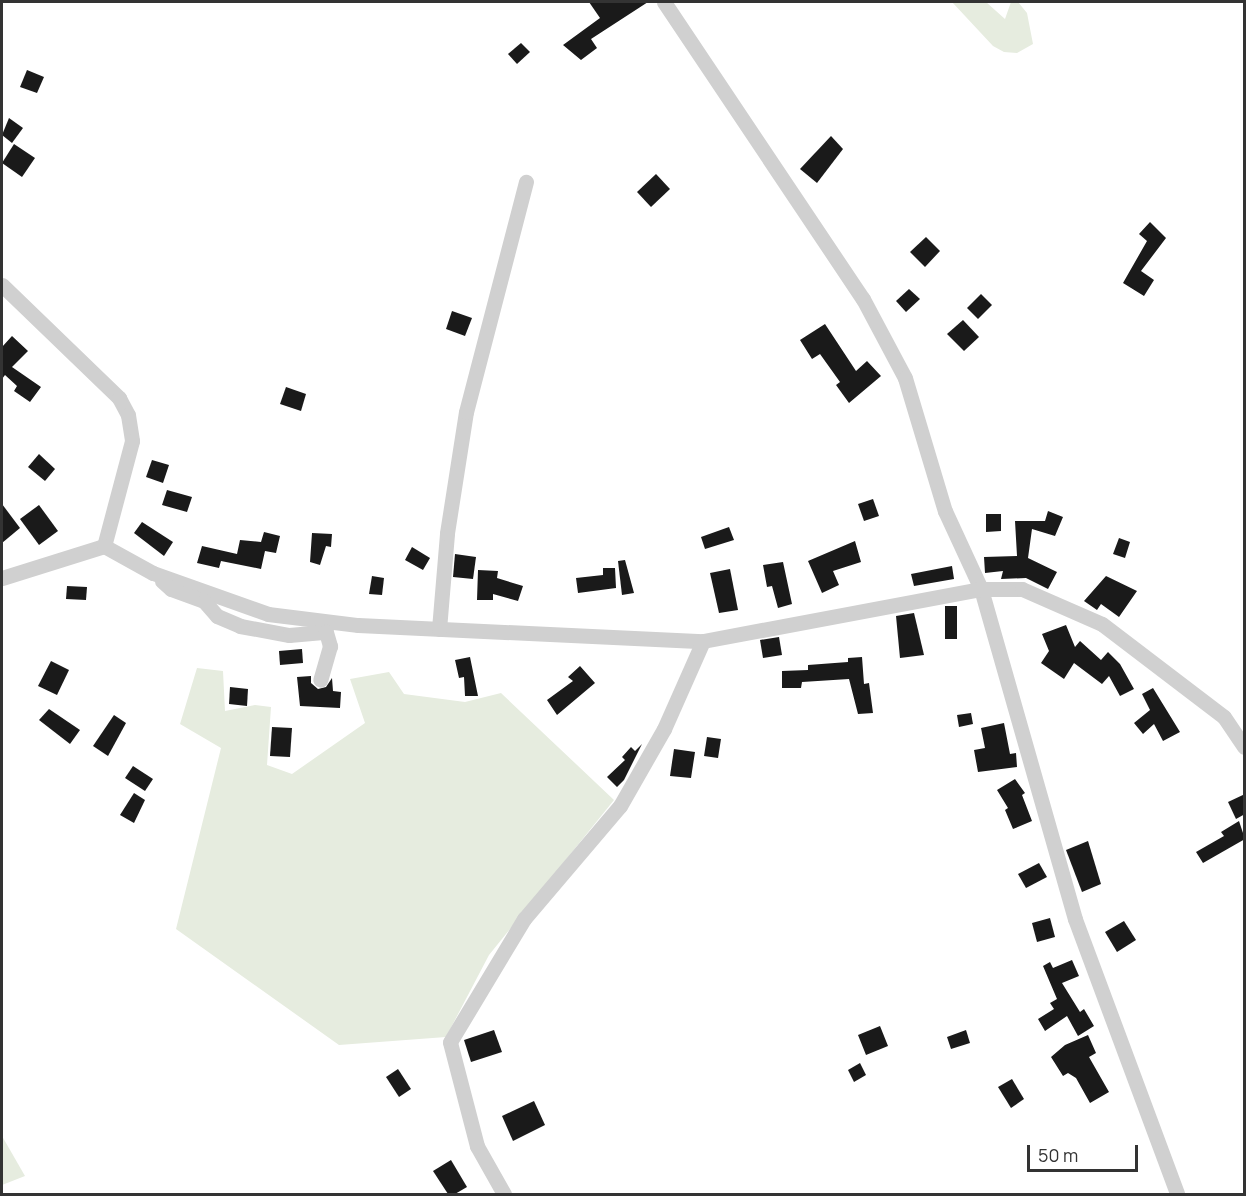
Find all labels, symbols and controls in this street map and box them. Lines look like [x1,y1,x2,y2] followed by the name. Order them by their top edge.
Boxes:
[1030,1133,1141,1171] scale bar
[1038,1143,1078,1167] text: 50 m

